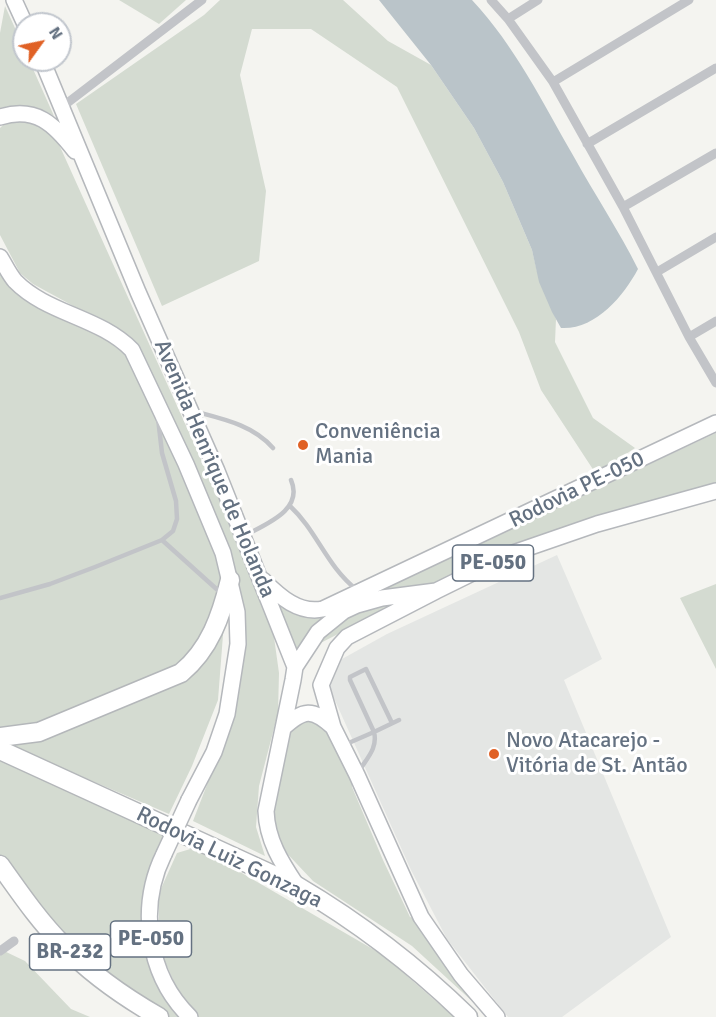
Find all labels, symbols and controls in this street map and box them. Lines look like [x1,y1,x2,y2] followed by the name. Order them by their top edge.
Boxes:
[12,12,72,72] north arrow
[44,23,67,43] text: N
[148,336,280,602] street label: Avenida Henrique de Holanda
[315,419,441,470] place label: Conveniência Mania
[296,438,310,452] marker: Conveniência Mania
[505,446,649,534] street label: Rodovia PE-050
[452,545,534,581] road number: PE-050
[506,728,688,780] place label: Novo Atacarejo - Vitória de St. Antão
[487,747,501,761] marker: Novo Atacarejo - Vitória de St. Antão
[132,801,326,915] street label: Rodovia Luiz Gonzaga
[110,921,192,957] road number: PE-050
[29,934,110,970] road number: BR-232

